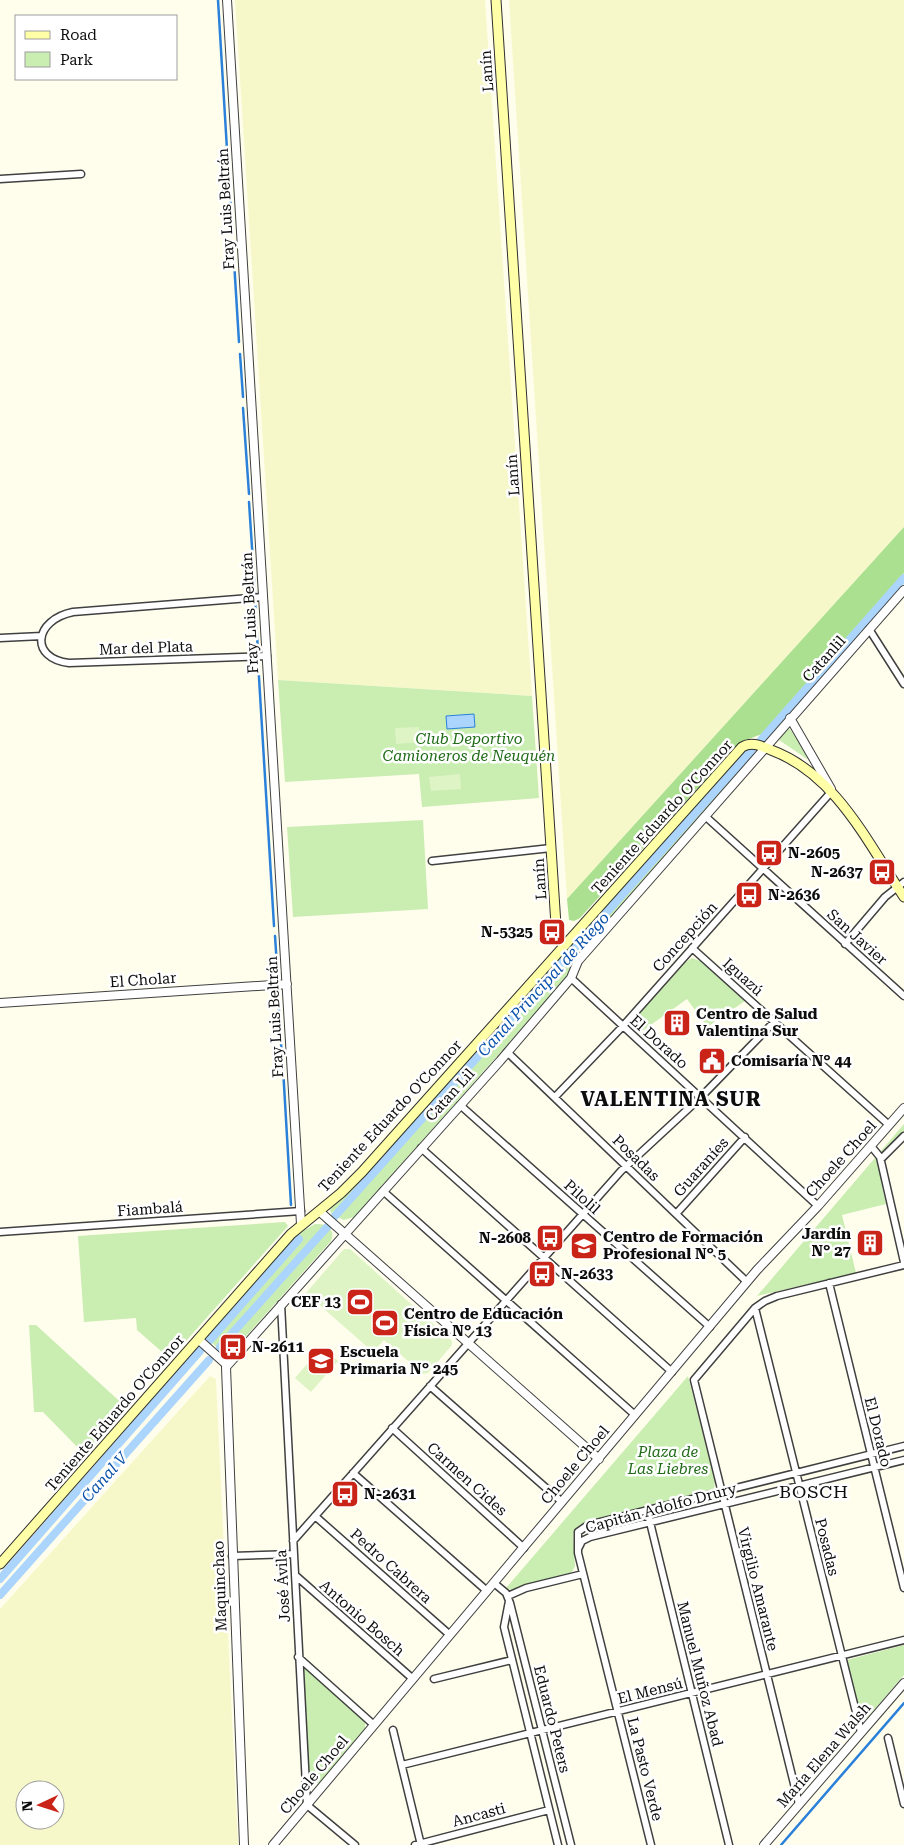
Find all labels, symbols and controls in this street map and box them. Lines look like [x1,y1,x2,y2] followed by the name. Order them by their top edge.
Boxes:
[15,15,178,80] legend
[60,26,97,44] text: Road
[477,49,497,92] street label: Lanín
[60,51,94,69] text: Park
[214,147,238,270] street label: Fray Luis Beltrán
[503,453,523,496] street label: Lanín
[238,551,262,674] street label: Fray Luis Beltrán
[799,632,850,686] street label: Catanlil
[99,637,193,659] street label: Mar del Plata
[383,730,555,765] park label: Club Deportivo Camioneros de Neuquén
[588,736,736,898] street label: Teniente Eduardo O'Connor
[754,838,784,868] bus stop icon: N-2605
[788,844,840,862] place label: N-2605
[530,857,550,900] street label: Lanín
[867,857,897,887] bus stop icon: N-2637
[811,863,864,881] place label: N-2637
[734,880,764,910] bus stop icon: N-2636
[768,886,821,904] place label: N-2636
[649,898,721,976] street label: Concepción
[823,905,891,969] street label: San Javier
[474,908,613,1060] water label: Canal Principal de Riego
[537,917,567,947] bus stop icon: N-5325
[481,923,533,941] place label: N-5325
[719,954,767,1000] street label: Iguazú
[263,955,287,1078] street label: Fray Luis Beltrán
[109,969,177,991] street label: El Cholar
[696,1005,818,1040] place label: Centro de Salud Valentina Sur
[662,1008,692,1038] building icon: Centro de Salud Valentina Sur
[626,1011,692,1073] street label: El Dorado
[315,1036,465,1196] street label: Teniente Eduardo O'Connor
[697,1046,727,1076] public building icon: Comisaría N° 44
[731,1052,852,1070] place label: Comisaría N° 44
[422,1065,479,1125] street label: Catan Lil
[580,1087,762,1111] district label: VALENTINA SUR
[802,1117,880,1201] street label: Choele Choel
[609,1131,663,1185] street label: Posadas
[670,1134,732,1200] street label: Guaraníes
[560,1176,604,1218] street label: Pilolil
[117,1198,183,1220] street label: Fiambalá
[535,1223,565,1253] bus stop icon: N-2608
[802,1225,852,1260] place label: Jardín N° 27
[603,1228,763,1263] place label: Centro de Formación Profesional N° 5
[855,1228,885,1258] building icon: Jardín N° 27
[479,1229,532,1247] place label: N-2608
[569,1231,599,1261] school or university icon: Centro de Formación Profesional N° 5
[527,1259,557,1289] bus stop icon: N-2633
[561,1265,614,1283] place label: N-2633
[345,1287,375,1317] sports icon: CEF 13
[291,1293,342,1311] place label: CEF 13
[404,1305,563,1340] place label: Centro de Educación Física N° 13
[370,1308,400,1338] sports icon: Centro de Educación Física N° 13
[42,1331,188,1495] street label: Teniente Eduardo O'Connor
[218,1332,248,1362] bus stop icon: N-2611
[252,1338,305,1356] place label: N-2611
[340,1343,458,1378] place label: Escuela Primaria N° 245
[306,1346,336,1376] school or university icon: Escuela Primaria N° 245
[861,1395,895,1469] street label: El Dorado
[537,1422,613,1508] street label: Choele Choel
[423,1438,511,1520] street label: Carmen Cides
[627,1443,708,1478] park label: Plaza de Las Liebres
[77,1448,132,1506] water label: Canal V
[330,1479,360,1509] bus stop icon: N-2631
[583,1479,739,1537] street label: Capitán Adolfo Drury
[779,1481,849,1502] district label: BOSCH
[364,1485,417,1503] place label: N-2631
[811,1516,843,1578] street label: Posadas
[347,1525,435,1607] street label: Pedro Cabrera
[734,1525,782,1653] street label: Virgilio Amarante
[209,1540,231,1632] street label: Maquinchao
[272,1549,294,1623] street label: José Ávila
[316,1576,408,1660] street label: Antonio Bosch
[673,1600,727,1749] street label: Manuel Muñoz Abad
[530,1663,574,1775] street label: Eduardo Peters
[616,1674,685,1708] street label: El Mensú
[773,1699,875,1811] street label: María Elena Walsh
[623,1715,667,1823] street label: La Pasto Verde
[276,1732,352,1818] street label: Choele Choel
[15,1780,65,1830] north arrow
[451,1799,508,1831] street label: Ancasti
[19,1800,35,1812] text: N

